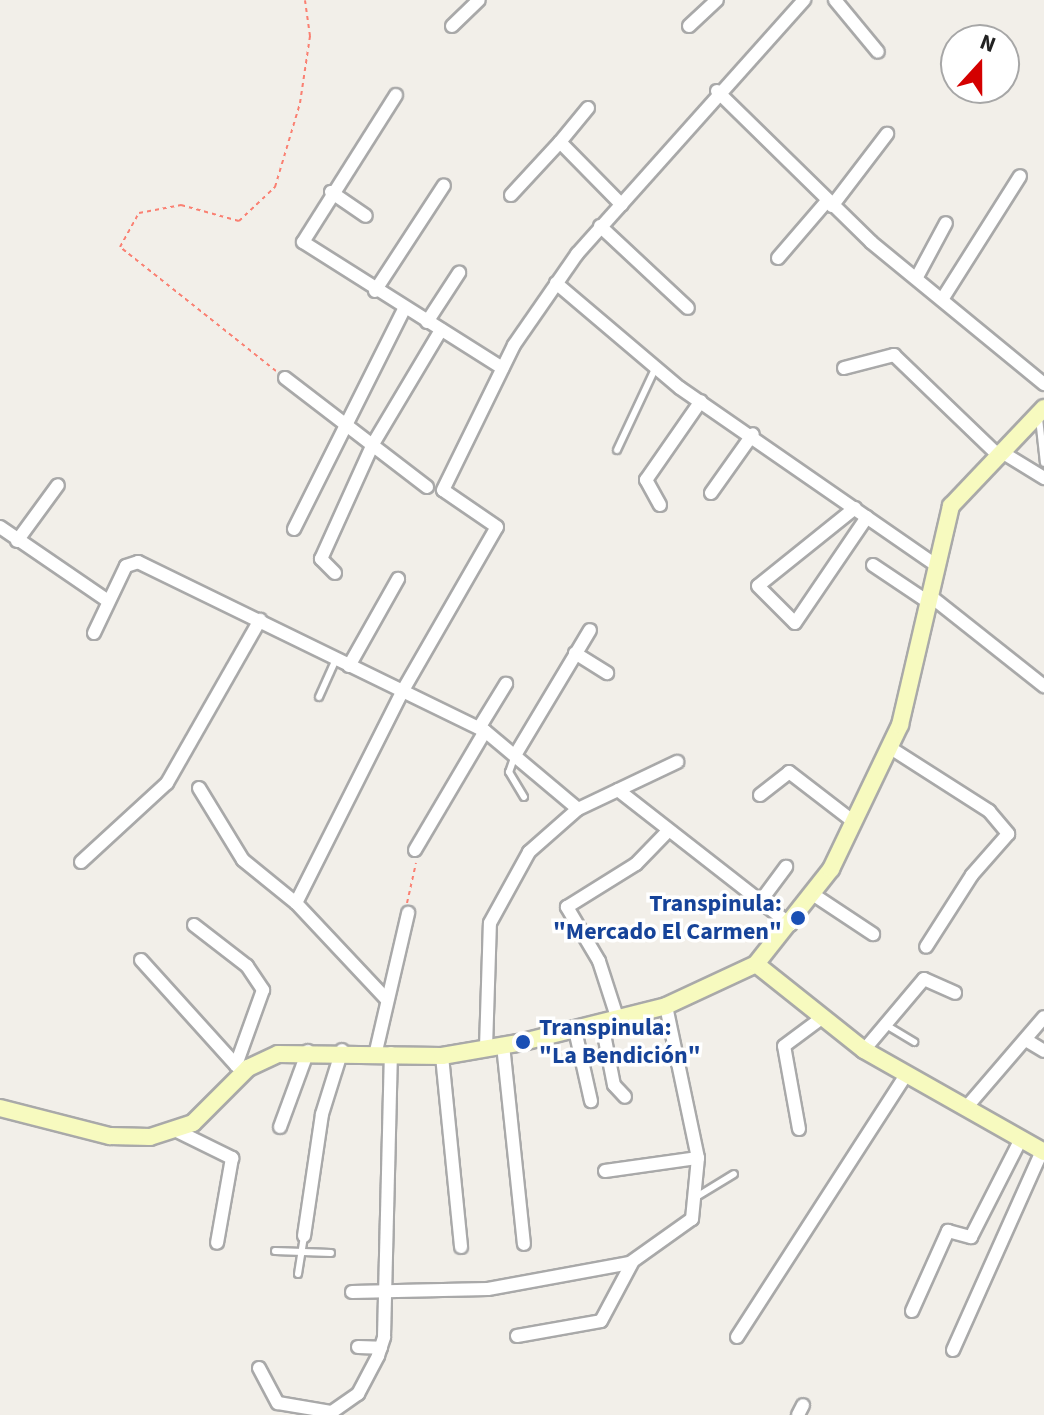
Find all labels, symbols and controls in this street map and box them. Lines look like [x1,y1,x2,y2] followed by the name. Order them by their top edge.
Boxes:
[940,24,1020,104] north arrow
[975,26,1000,61] text: N
[553,890,782,946] place label: Transpinula: "Mercado El Carmen"
[789,909,807,927] marker: Transpinula: "Mercado El Carmen"
[539,1014,701,1070] place label: Transpinula: "La Bendición"
[514,1033,532,1051] marker: Transpinula: "La Bendición"

